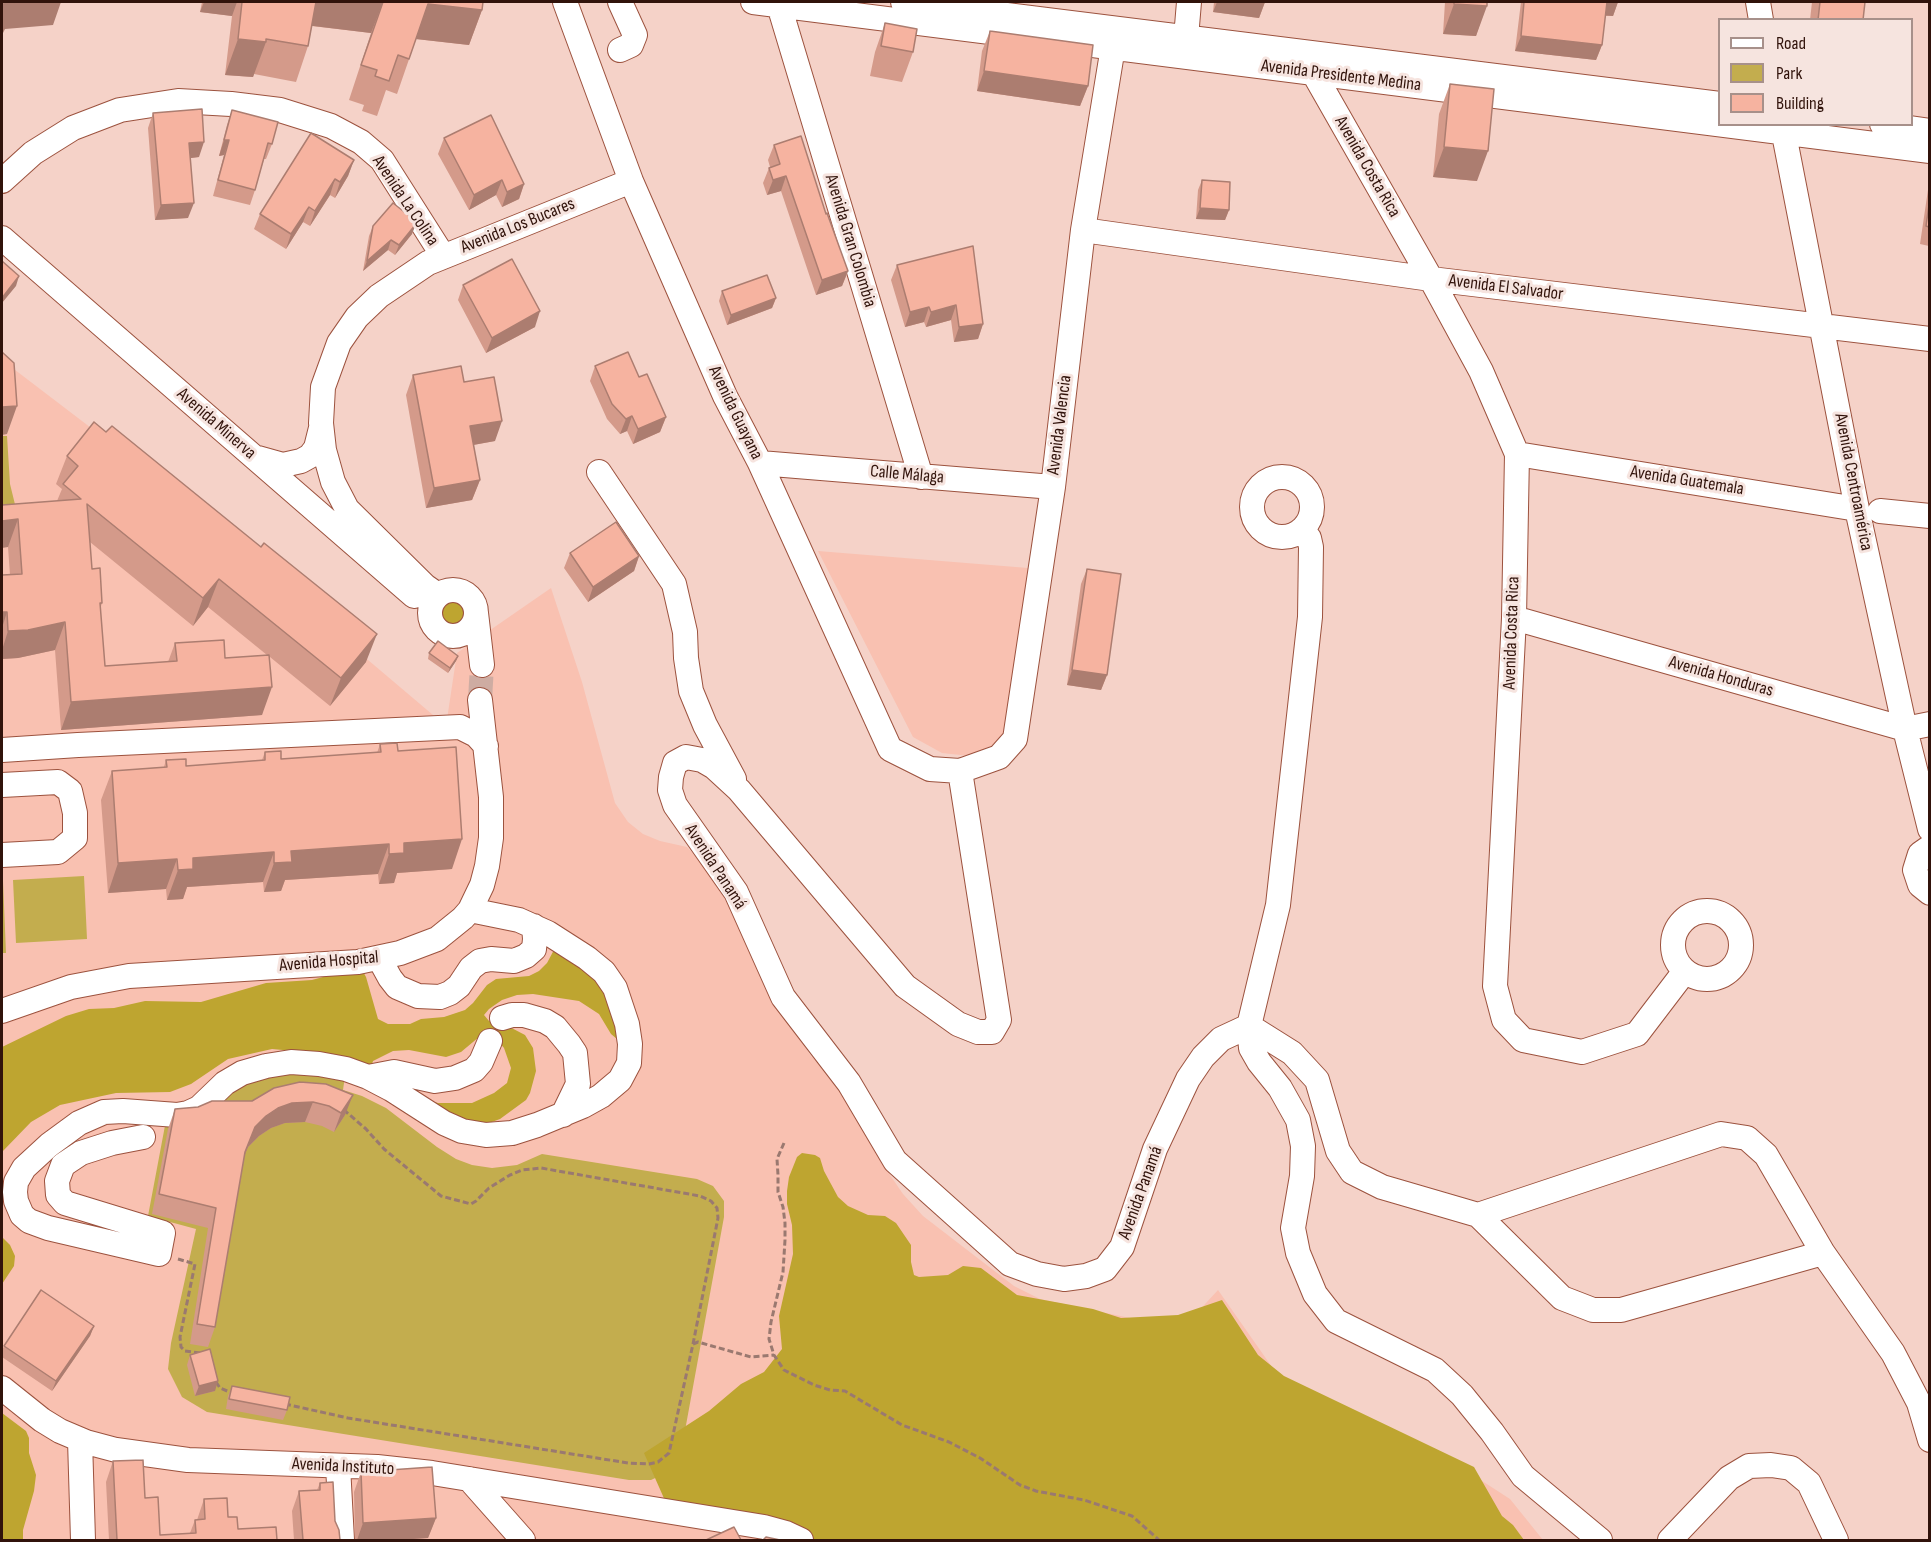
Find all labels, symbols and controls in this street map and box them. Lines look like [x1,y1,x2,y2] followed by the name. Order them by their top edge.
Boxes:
[1718,18,1913,126] legend
[1776,33,1806,54] text: Road
[1260,55,1422,97] street label: Avenida Presidente Medina
[1776,63,1802,84] text: Park
[1776,93,1824,114] text: Building
[1329,113,1405,221] street label: Avenida Costa Rica
[367,152,443,250] street label: Avenida La Colina
[820,172,880,310] street label: Avenida Gran Colombia
[458,193,578,259] street label: Avenida Los Bucares
[1447,270,1565,306] street label: Avenida El Salvador
[703,363,767,463] street label: Avenida Guayana
[1043,374,1077,476] street label: Avenida Valencia
[172,384,260,464] street label: Avenida Minerva
[1829,411,1877,553] street label: Avenida Centroamérica
[869,461,945,489] street label: Calle Málaga
[1629,461,1745,501] street label: Avenida Guatemala
[1499,576,1525,690] street label: Avenida Costa Rica
[1666,652,1776,702] street label: Avenida Honduras
[679,820,751,914] street label: Avenida Panamá
[279,947,379,977] street label: Avenida Hospital
[1114,1144,1168,1242] street label: Avenida Panamá
[291,1454,395,1480] street label: Avenida Instituto

